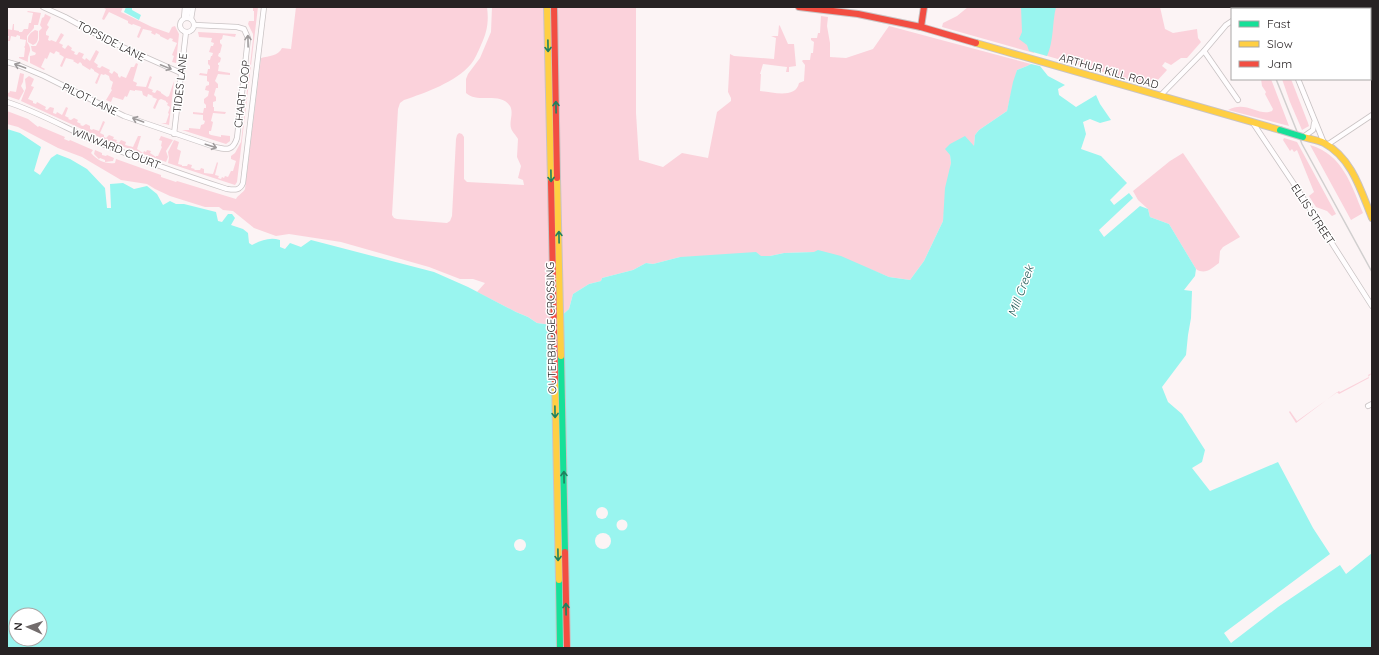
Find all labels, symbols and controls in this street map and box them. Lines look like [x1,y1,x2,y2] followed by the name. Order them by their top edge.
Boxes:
[1231,8,1371,80] legend
[1267,16,1291,31] text: Fast
[75,18,147,64] street label: TOPSIDE LANE
[244,35,251,48] one-way arrow
[1267,36,1293,51] text: Slow
[544,39,552,52] one-way arrow
[1058,50,1160,92] street label: ARTHUR KILL ROAD
[170,52,190,114] street label: TIDES LANE
[1267,56,1292,71] text: Jam
[231,59,253,129] street label: CHART LOOP
[13,62,26,69] one-way arrow
[160,63,172,71] one-way arrow
[60,80,120,118] street label: PILOT LANE
[553,101,560,114] one-way arrow
[132,116,144,124] one-way arrow
[70,124,163,172] street label: WINWARD COURT
[205,143,218,150] one-way arrow
[547,169,555,182] one-way arrow
[1288,181,1338,247] street label: ELLIS STREET
[555,231,563,244] one-way arrow
[543,262,559,394] street label: OUTERBRIDGE CROSSING
[1004,262,1037,319] water label: Mill Creek
[552,405,559,418] one-way arrow
[560,471,568,484] one-way arrow
[554,548,562,561] one-way arrow
[563,603,570,616] one-way arrow
[8,607,48,647] north arrow
[11,622,25,631] text: N

